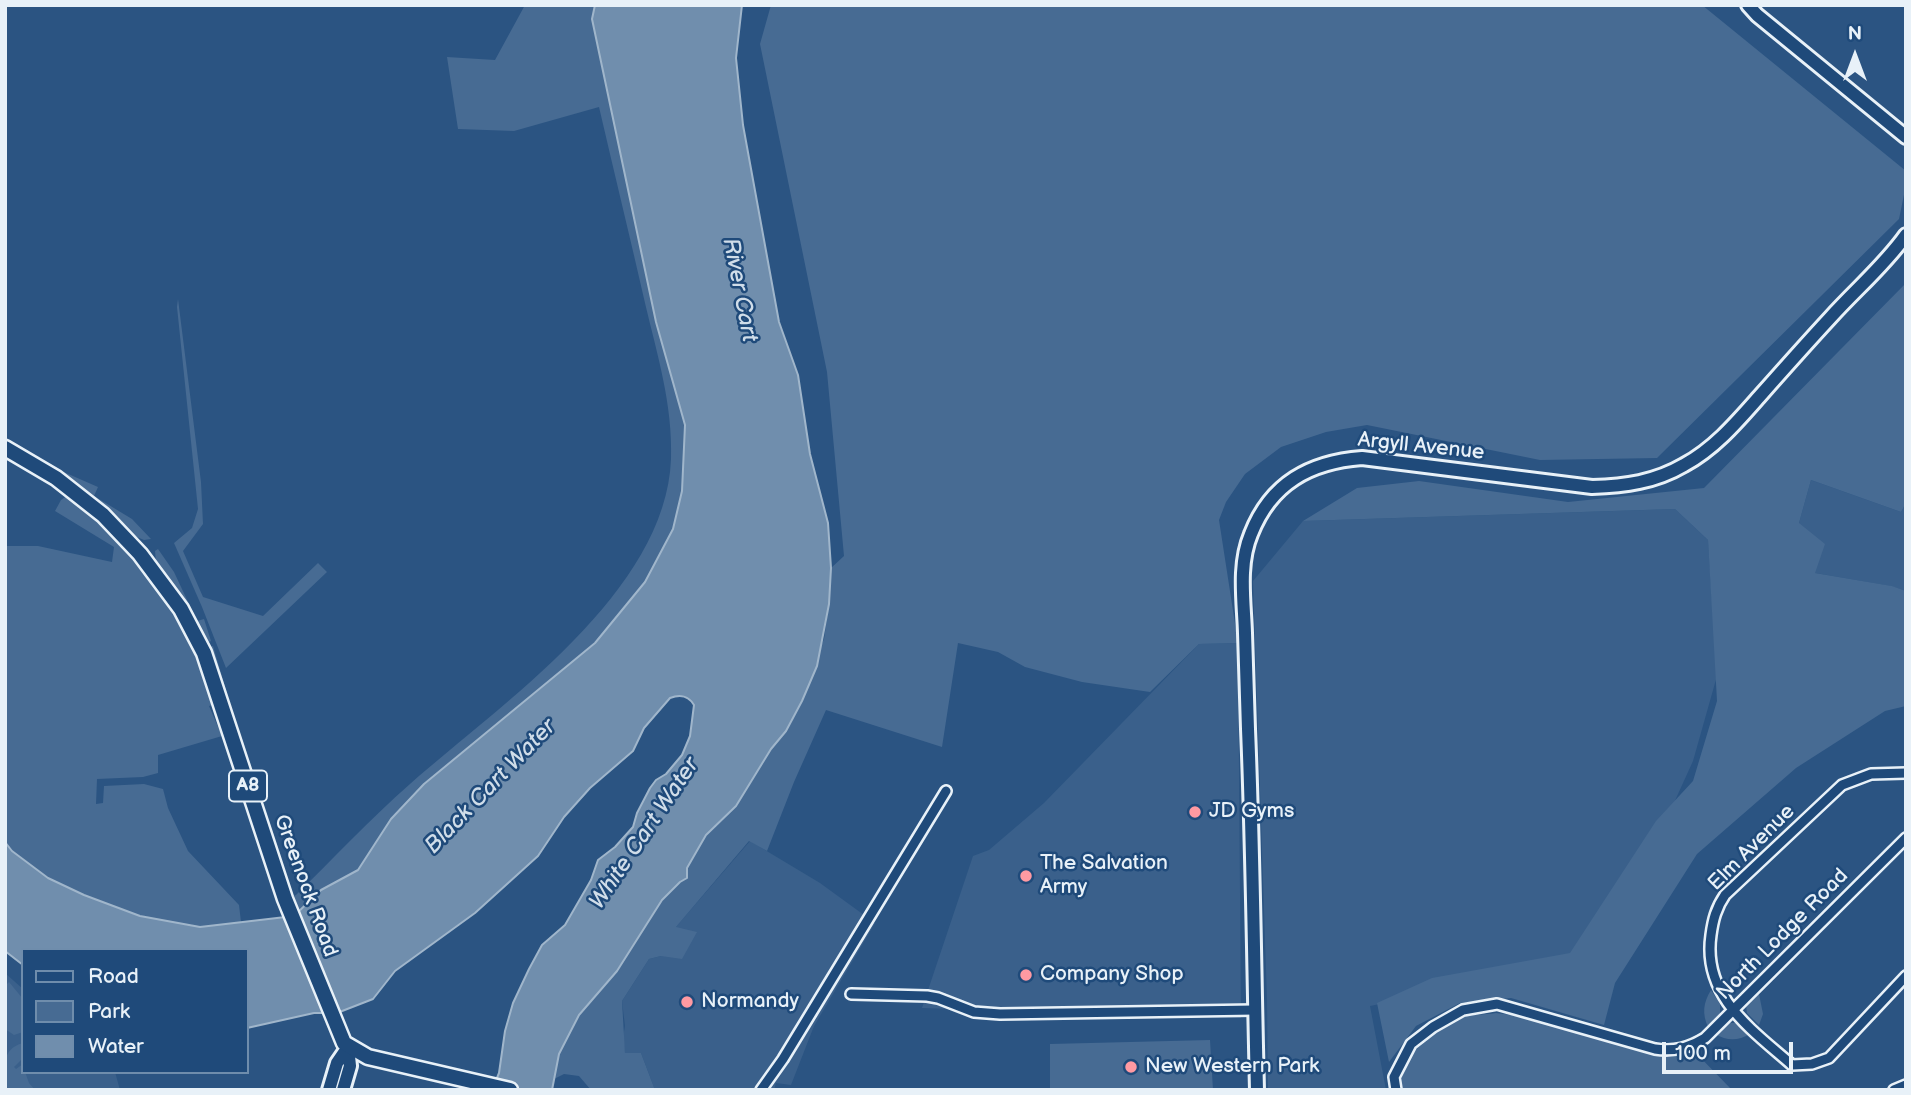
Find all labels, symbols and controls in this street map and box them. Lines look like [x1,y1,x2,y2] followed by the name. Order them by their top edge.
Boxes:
[1820,21,1890,91] north arrow
[1848,23,1862,46] text: N
[715,236,763,344] water label: River Cart
[1356,428,1486,466] street label: Argyll Avenue
[420,714,562,860] water label: Black Cart Water
[584,753,706,915] water label: White Cart Water
[229,771,267,802] road number: A8
[1209,799,1294,825] place label: JD Gyms
[1703,799,1801,897] street label: Elm Avenue
[1187,804,1203,820] marker: JD Gyms
[268,811,342,961] street label: Greenock Road
[1040,851,1168,901] place label: The Salvation Army
[1712,864,1854,1006] street label: North Lodge Road
[1018,868,1034,884] marker: The Salvation Army
[21,948,248,1074] legend
[1040,962,1184,988] place label: Company Shop
[88,964,139,989] text: Road
[1018,967,1034,983] marker: Company Shop
[701,989,799,1015] place label: Normandy
[679,994,695,1010] marker: Normandy
[88,999,130,1024] text: Park
[1666,1028,1797,1072] scale bar
[88,1034,144,1059] text: Water
[1675,1041,1731,1066] text: 100 m
[1145,1054,1319,1080] place label: New Western Park
[1123,1059,1139,1075] marker: New Western Park

